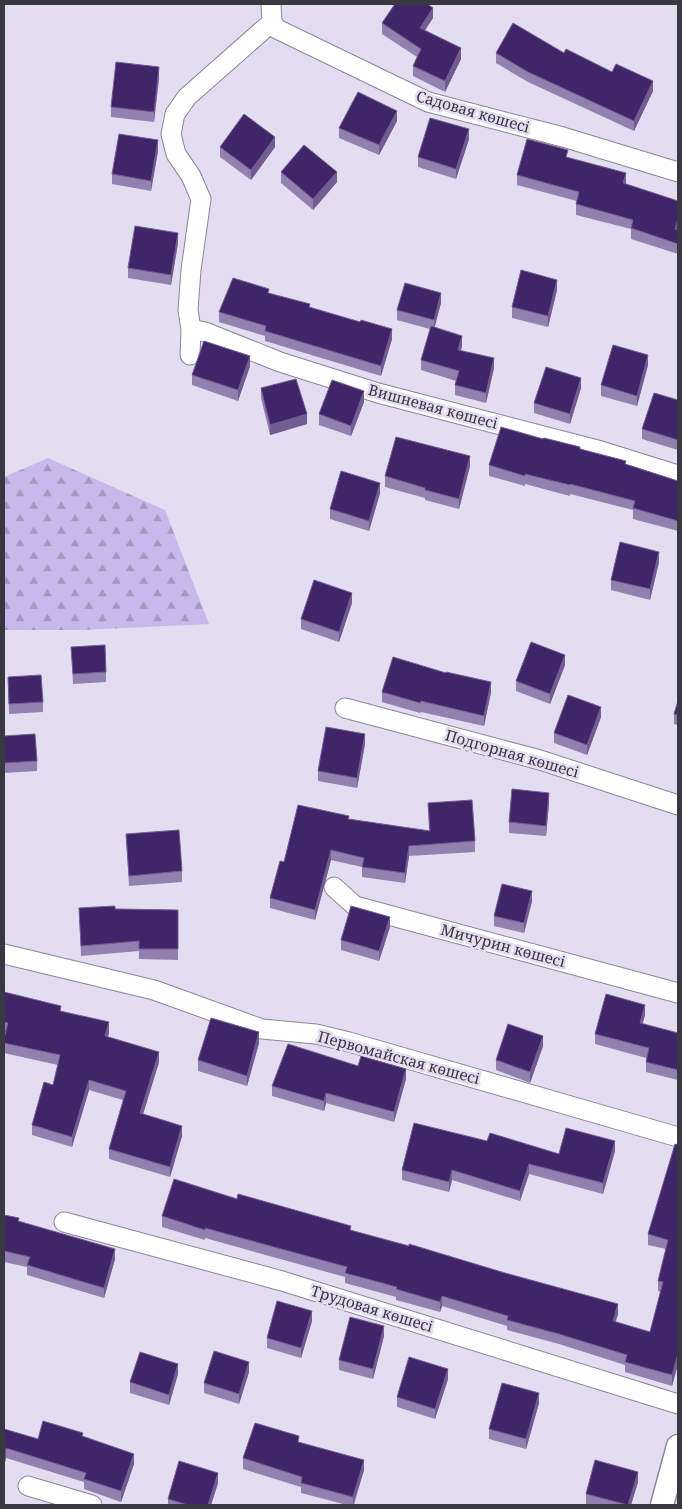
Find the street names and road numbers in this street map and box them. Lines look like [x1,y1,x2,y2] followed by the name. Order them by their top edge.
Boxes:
[414,85,532,137] street label: Садовая көшесі
[366,379,500,433] street label: Вишневая көшесі
[443,724,582,782] street label: Подгорная көшесі
[439,919,568,971] street label: Мичурин көшесі
[316,1026,482,1088] street label: Первомайская көшесі
[309,1280,436,1336] street label: Трудовая көшесі

